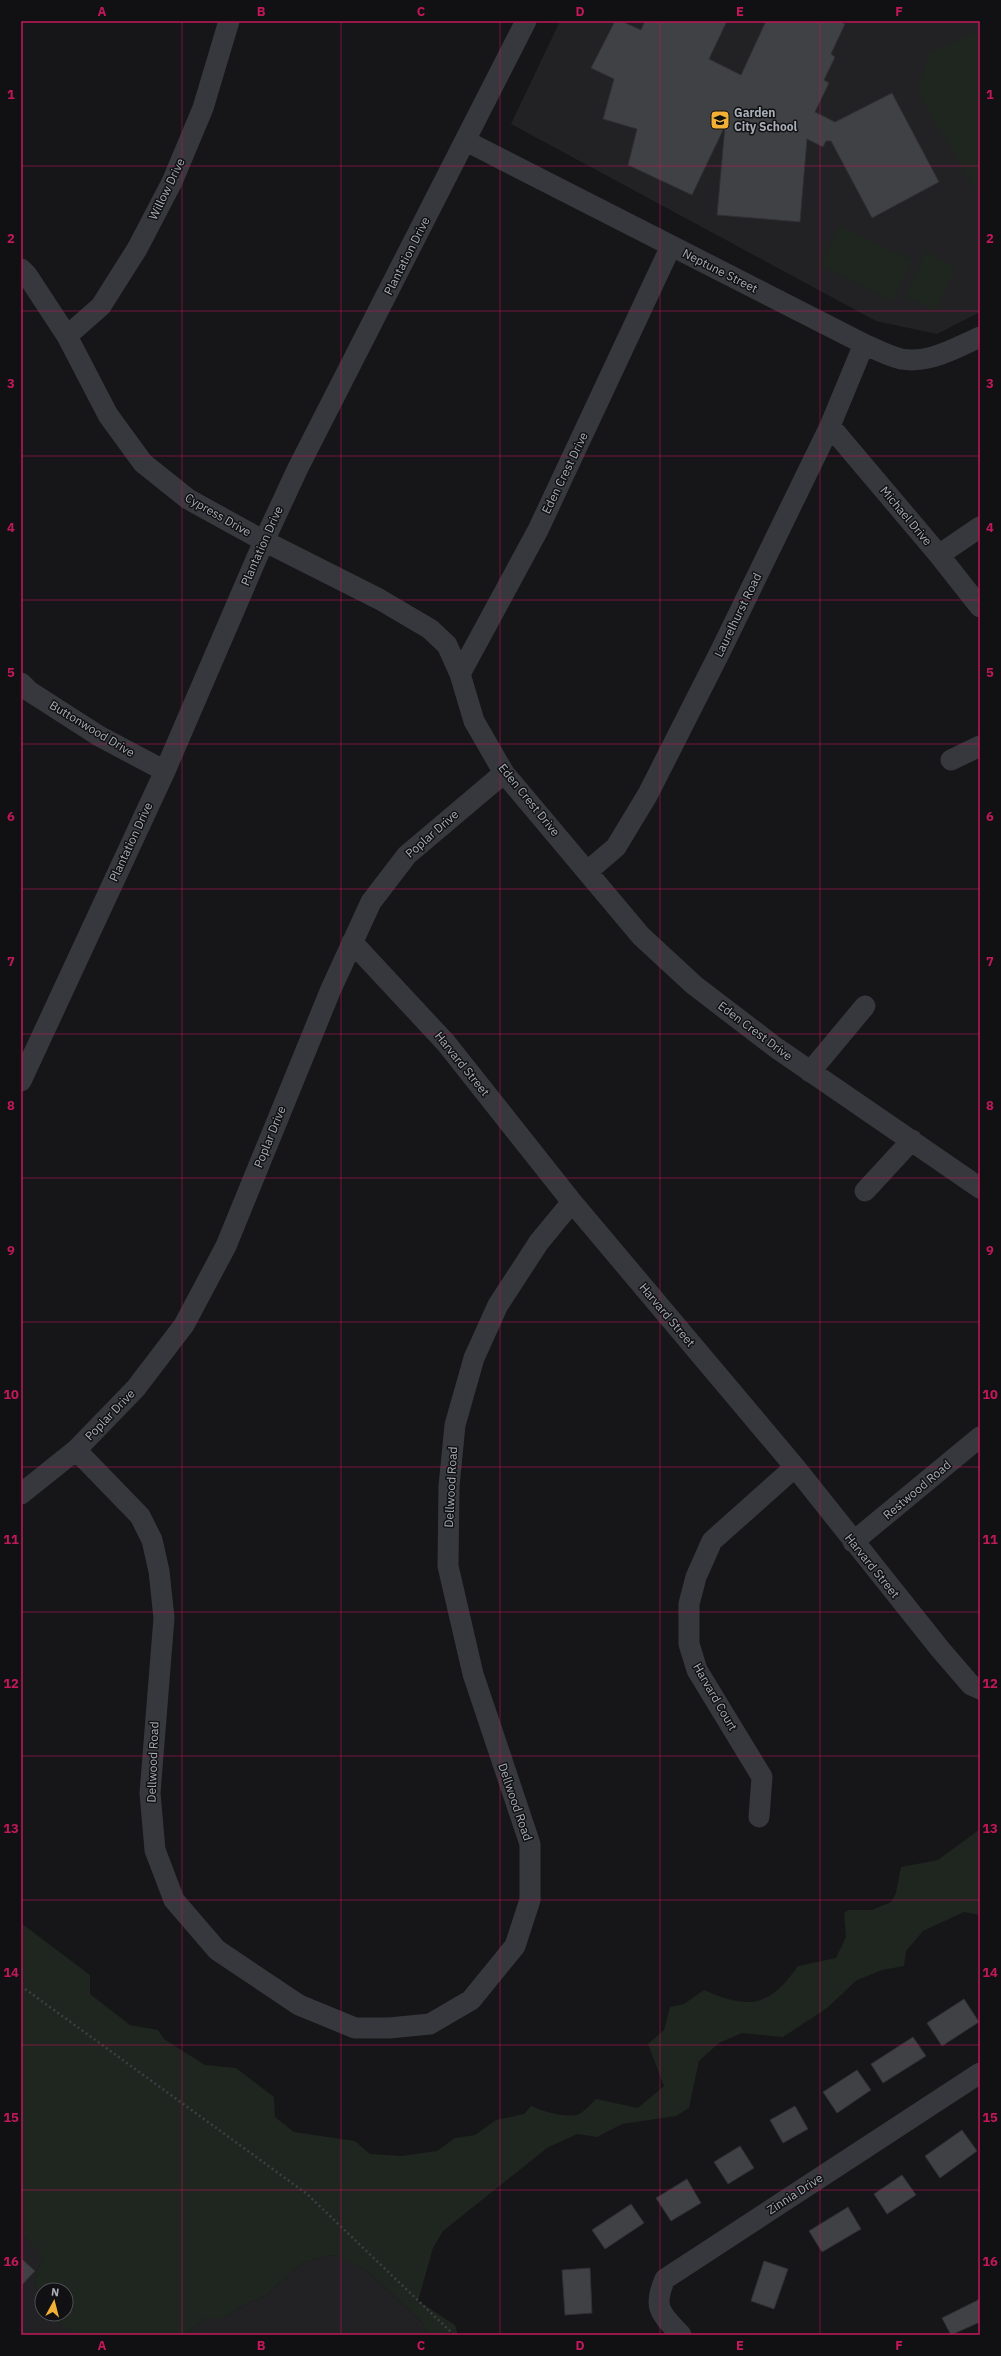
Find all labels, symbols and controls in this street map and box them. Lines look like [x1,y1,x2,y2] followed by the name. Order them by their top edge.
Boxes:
[98,3,107,20] text: A
[257,3,266,20] text: B
[417,3,426,20] text: C
[575,3,585,20] text: D
[736,3,744,20] text: E
[895,3,903,20] text: F
[7,86,15,103] text: 1
[986,86,994,103] text: 1
[734,105,797,134] place label: Garden City School
[709,109,731,131] school or university icon: Garden City School
[145,155,188,222] street label: Willow Drive
[380,214,433,297] street label: Plantation Drive
[7,230,15,247] text: 2
[986,230,994,247] text: 2
[680,245,760,296] street label: Neptune Street
[7,375,15,392] text: 3
[986,375,994,392] text: 3
[538,429,591,516] street label: Eden Crest Drive
[877,483,936,549] street label: Michael Drive
[183,490,254,540] street label: Cypress Drive
[237,503,286,588] street label: Plantation Drive
[7,519,15,536] text: 4
[986,519,994,536] text: 4
[711,570,764,659] street label: Laurelhurst Road
[7,664,15,681] text: 5
[986,664,994,681] text: 5
[47,697,138,760] street label: Buttonwood Drive
[496,760,564,839] street label: Eden Crest Drive
[106,799,156,884] street label: Plantation Drive
[402,806,462,861] street label: Poplar Drive
[7,808,15,825] text: 6
[986,808,994,825] text: 6
[7,953,15,970] text: 7
[986,953,994,970] text: 7
[715,998,796,1064] street label: Eden Crest Drive
[432,1028,493,1099] street label: Harvard Street
[7,1097,15,1114] text: 8
[986,1097,994,1114] text: 8
[250,1103,289,1170] street label: Poplar Drive
[7,1242,15,1259] text: 9
[986,1242,994,1259] text: 9
[636,1280,698,1350] street label: Harvard Street
[3,1386,19,1403] text: 10
[82,1386,138,1443] street label: Poplar Drive
[982,1386,998,1403] text: 10
[441,1446,460,1528] street label: Dellwood Road
[880,1457,954,1522] street label: Restwood Road
[842,1530,903,1601] street label: Harvard Street
[3,1531,19,1548] text: 11
[982,1531,998,1548] text: 11
[690,1660,741,1733] street label: Harvard Court
[3,1675,19,1692] text: 12
[982,1675,998,1692] text: 12
[144,1721,161,1803] street label: Dellwood Road
[495,1761,536,1843] street label: Dellwood Road
[3,1820,19,1837] text: 13
[982,1820,998,1837] text: 13
[3,1964,19,1981] text: 14
[982,1964,998,1981] text: 14
[3,2109,19,2126] text: 15
[982,2109,998,2126] text: 15
[764,2170,826,2217] street label: Zinnia Drive
[3,2253,19,2270] text: 16
[982,2253,998,2270] text: 16
[34,2282,74,2322] north arrow
[50,2285,60,2300] text: N
[98,2337,107,2354] text: A
[257,2337,266,2354] text: B
[417,2337,426,2354] text: C
[575,2337,585,2354] text: D
[736,2337,744,2354] text: E
[895,2337,903,2354] text: F

